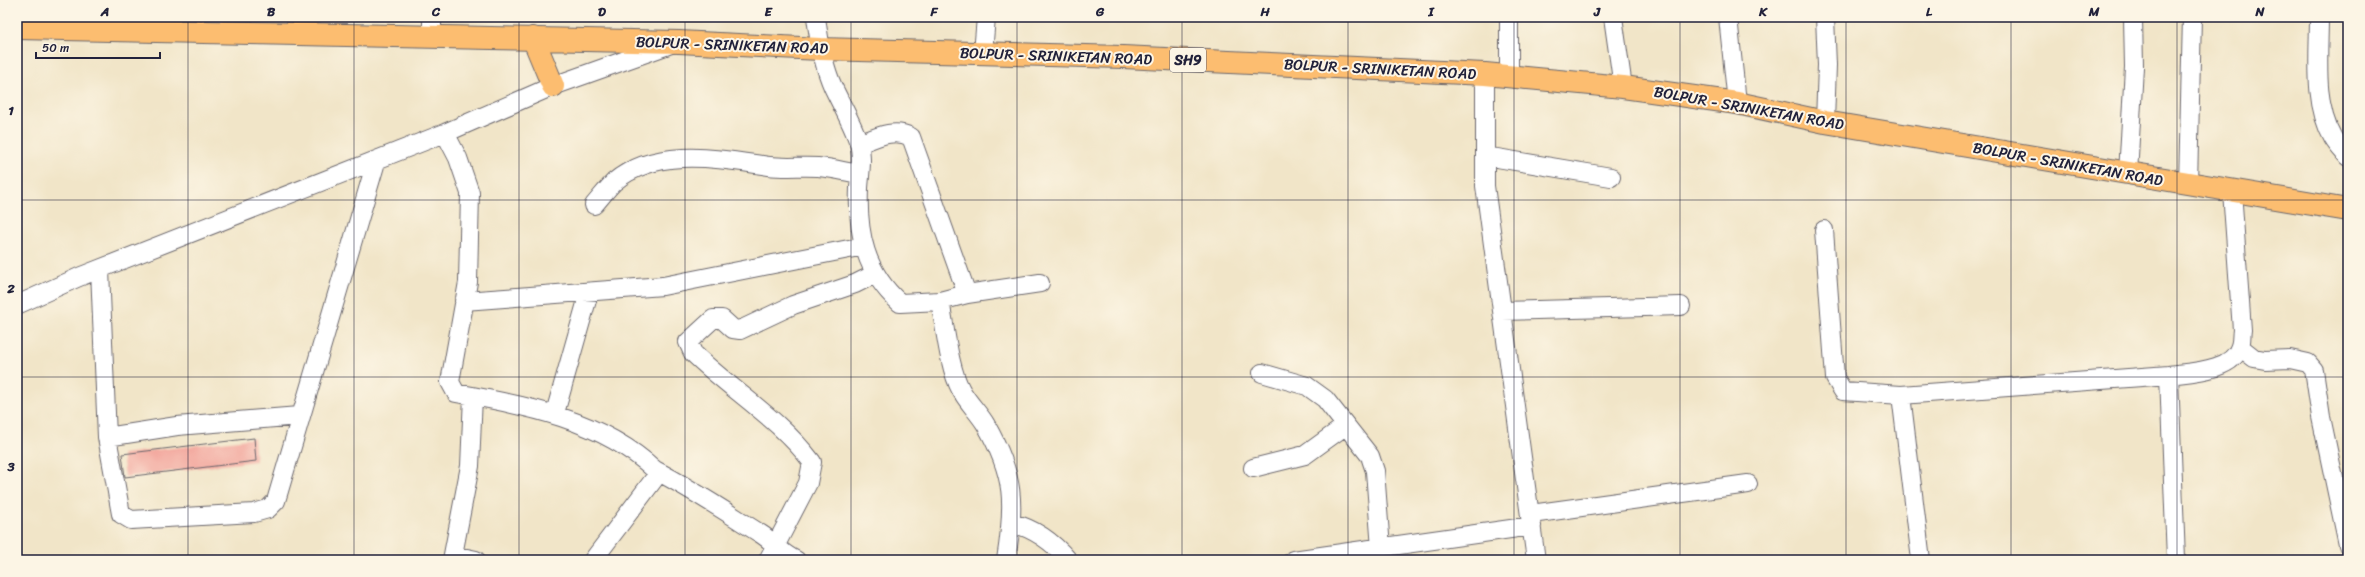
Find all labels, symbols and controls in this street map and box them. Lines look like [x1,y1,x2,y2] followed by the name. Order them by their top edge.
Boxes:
[100,0,109,23] text: A
[267,0,276,23] text: B
[431,0,441,23] text: C
[598,0,606,23] text: D
[764,0,773,23] text: E
[929,0,938,23] text: F
[1095,0,1105,23] text: G
[1259,0,1270,23] text: H
[1427,0,1435,23] text: I
[1593,0,1601,23] text: J
[1758,0,1768,23] text: K
[1926,0,1933,23] text: L
[2088,0,2100,23] text: M
[2254,0,2265,23] text: N
[635,29,829,61] street label: BOLPUR - SRINIKETAN ROAD
[36,34,160,60] scale bar
[42,37,69,59] text: 50 m
[959,40,1153,72] street label: BOLPUR - SRINIKETAN ROAD
[1170,48,1206,72] road number: SH9
[1283,51,1477,87] street label: BOLPUR - SRINIKETAN ROAD
[1652,78,1846,138] street label: BOLPUR - SRINIKETAN ROAD
[8,99,14,122] text: 1
[1971,134,2165,194] street label: BOLPUR - SRINIKETAN ROAD
[6,277,15,300] text: 2
[6,455,15,478] text: 3

